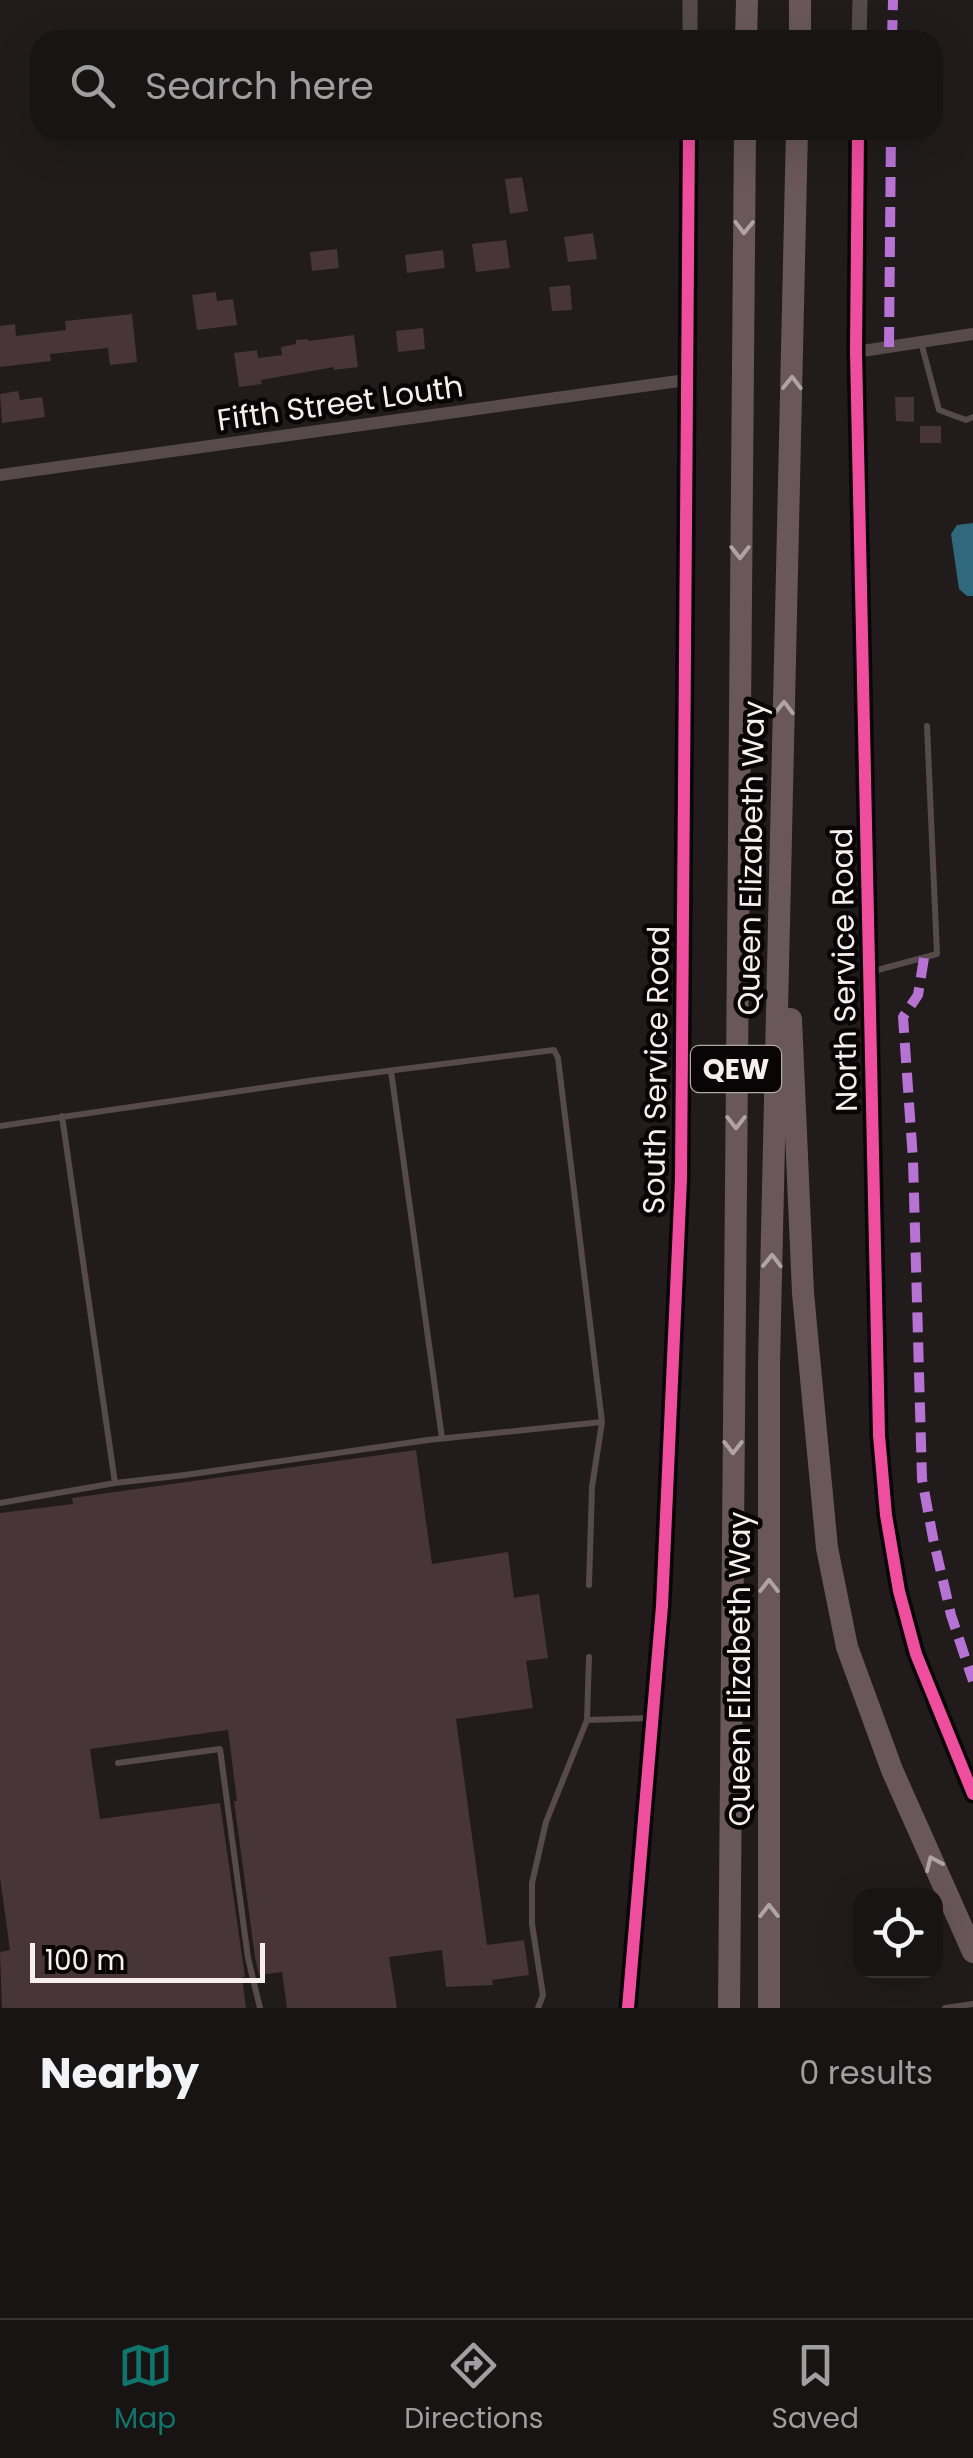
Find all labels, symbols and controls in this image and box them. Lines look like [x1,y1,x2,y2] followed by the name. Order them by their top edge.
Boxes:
[30,30,943,140] search box
[65,58,120,113] icon: search
[145,59,374,112] text: Search here
[733,220,754,236] one-way arrow
[214,364,466,442] street label: Fifth Street Louth
[781,375,802,391] one-way arrow
[730,545,751,561] one-way arrow
[727,700,775,1016] street label: Queen Elizabeth Way
[774,700,795,716] one-way arrow
[820,828,868,1112] street label: North Service Road
[632,925,680,1215] street label: South Service Road
[691,1046,781,1092] road number: QEW
[725,1116,747,1131] one-way arrow
[761,1252,782,1268] one-way arrow
[722,1440,744,1456] one-way arrow
[718,1511,761,1826] street label: Queen Elizabeth Way
[758,1577,780,1592] one-way arrow
[925,1855,945,1873] one-way arrow
[853,1888,943,1978] map controls
[853,1888,943,1978] button: locate
[758,1902,780,1918] one-way arrow
[30,1938,265,1982] scale bar
[45,1941,125,1980] text: 100 m
[40,2044,199,2103] text: Nearby
[799,2050,933,2095] text: 0 results
[114,2338,176,2440] tab: Map
[404,2338,543,2440] tab: Directions
[772,2338,859,2440] tab: Saved

